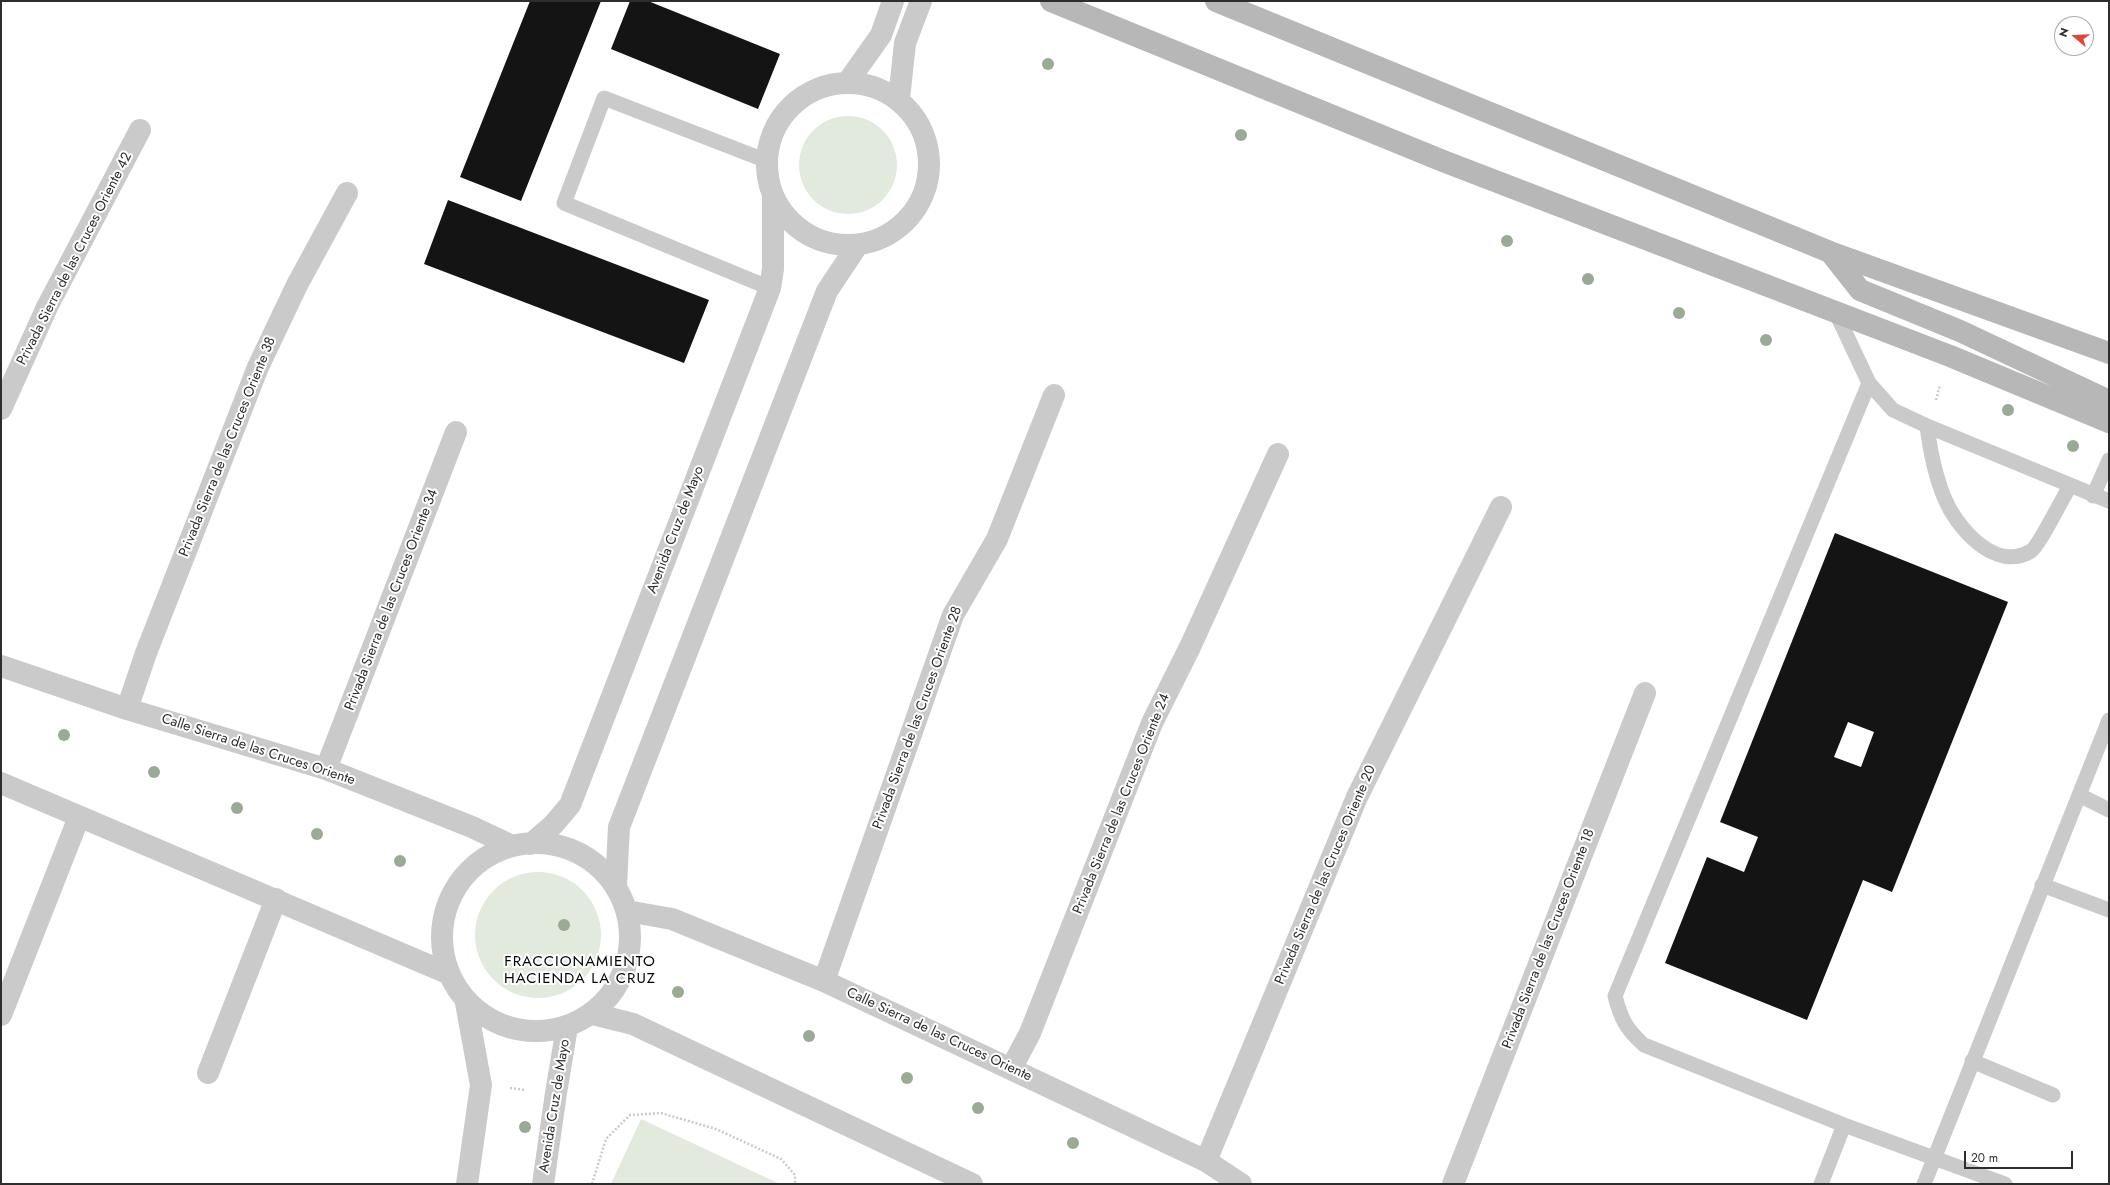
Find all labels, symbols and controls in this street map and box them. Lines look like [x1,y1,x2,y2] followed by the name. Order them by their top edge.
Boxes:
[2054,16,2094,56] north arrow
[2055,26,2073,39] text: N
[14,150,136,368] street label: Privada Sierra de las Cruces Oriente 42
[176,335,280,559] street label: Privada Sierra de las Cruces Oriente 38
[644,464,708,596] street label: Avenida Cruz de Mayo
[342,487,442,713] street label: Privada Sierra de las Cruces Oriente 34
[870,604,966,832] street label: Privada Sierra de las Cruces Oriente 28
[1070,691,1174,917] street label: Privada Sierra de las Cruces Oriente 24
[159,711,357,789] street label: Calle Sierra de las Cruces Oriente
[1272,763,1380,987] street label: Privada Sierra de las Cruces Oriente 20
[1499,827,1599,1051] street label: Privada Sierra de las Cruces Oriente 18
[504,953,656,988] district label: FRACCIONAMIENTO HACIENDA LA CRUZ
[844,985,1034,1085] street label: Calle Sierra de las Cruces Oriente
[536,1038,574,1174] street label: Avenida Cruz de Mayo
[1966,1143,2075,1169] scale bar
[1971,1149,1998,1167] text: 20 m

